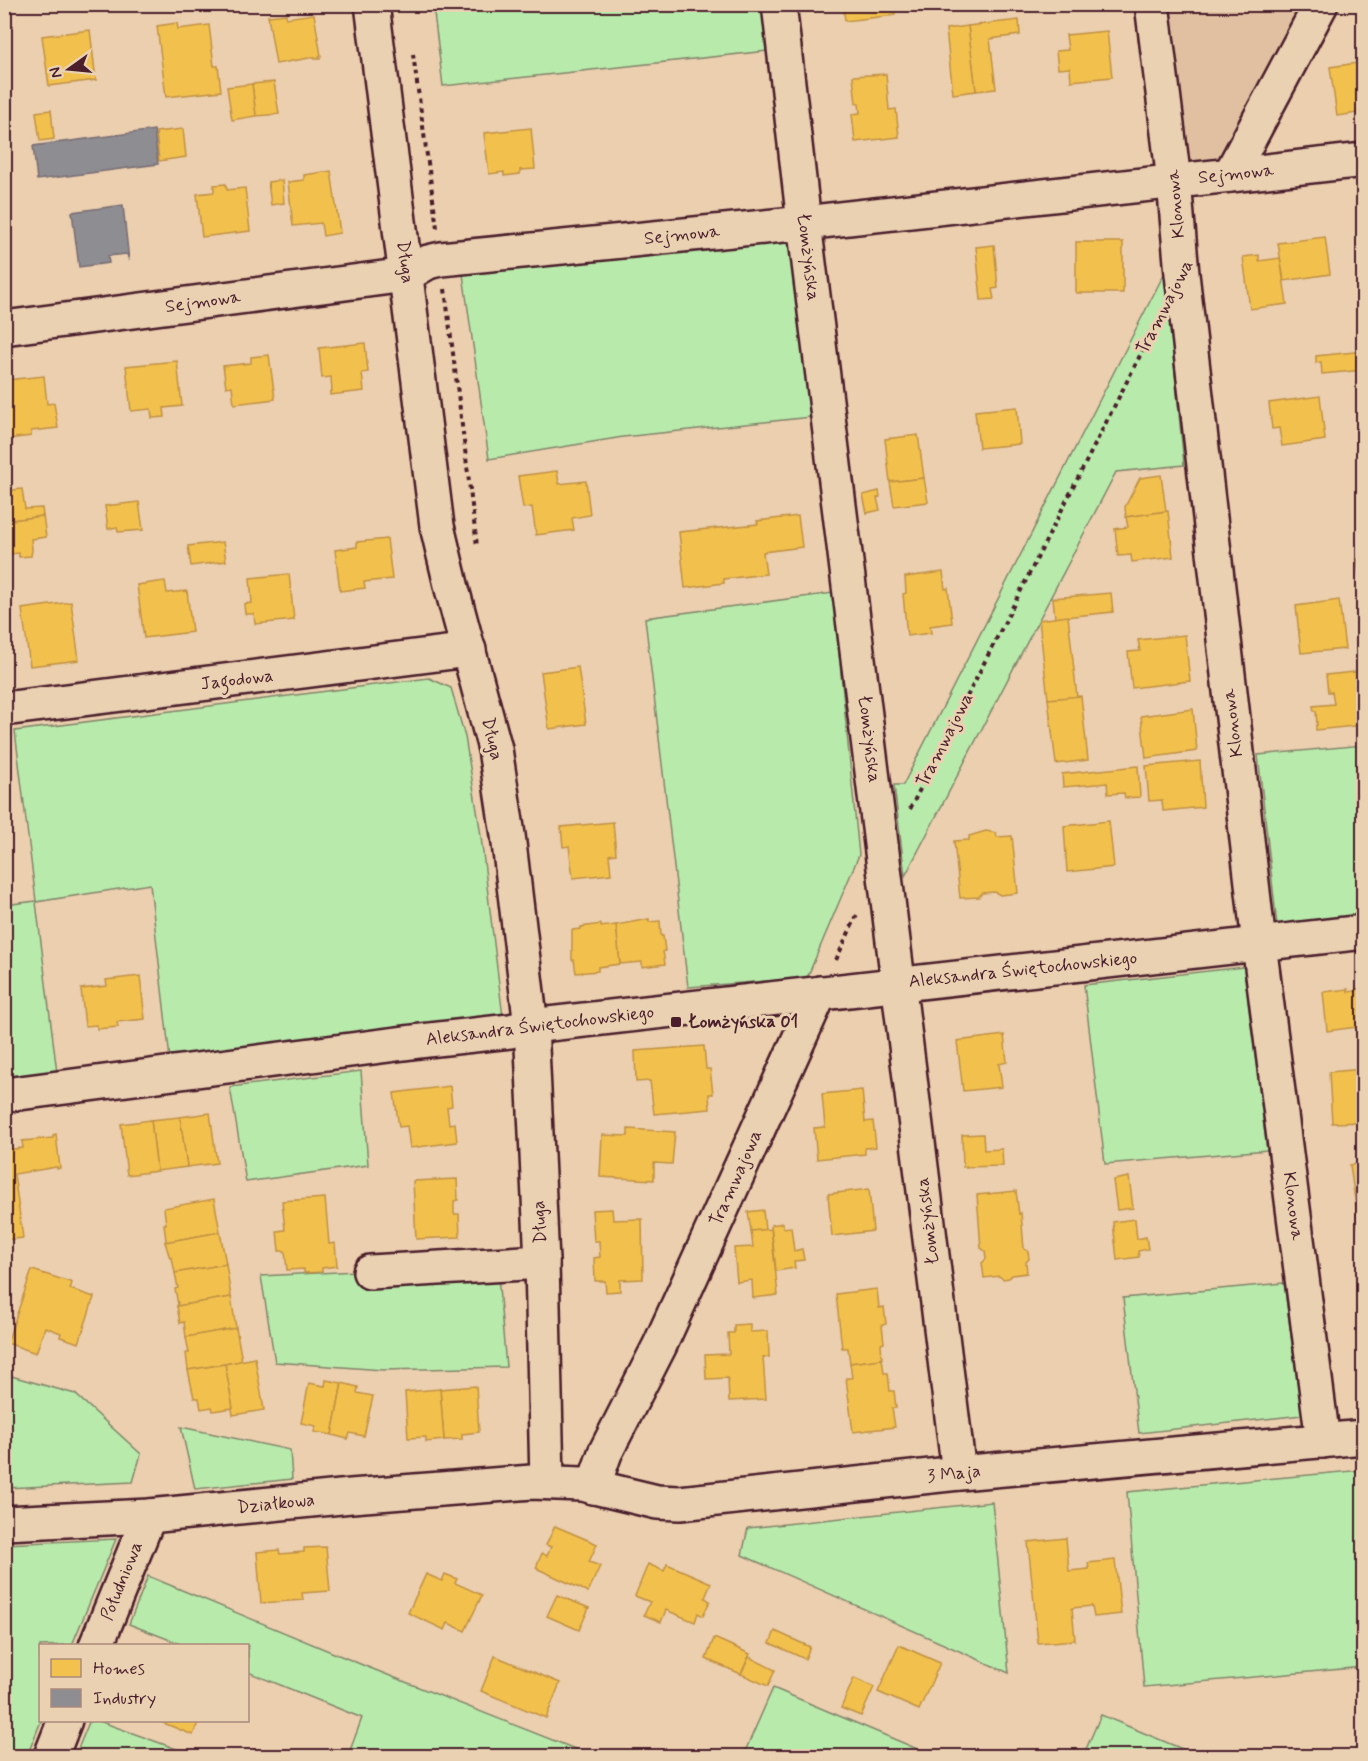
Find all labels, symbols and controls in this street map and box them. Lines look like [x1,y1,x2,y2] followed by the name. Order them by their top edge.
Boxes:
[39,39,99,99] north arrow
[44,65,67,80] text: N
[1197,158,1275,190] street label: Sejmowa
[1161,168,1191,239] street label: Klonowa
[791,212,825,302] street label: Łomżyńska
[643,219,721,251] street label: Sejmowa
[390,239,420,285] street label: Długa
[1131,256,1199,358] street label: Tramwajowa
[164,285,242,319] street label: Sejmowa
[199,664,275,698] street label: Jagodowa
[1217,687,1249,759] street label: Klonowa
[911,689,979,791] street label: Tramwajowa
[852,694,886,784] street label: Łomżyńska
[475,715,509,763] street label: Długa
[908,946,1138,994] street label: Aleksandra Świętochowskiego
[425,1000,655,1052] street label: Aleksandra Świętochowskiego
[688,1010,798,1034] place label: Łomżyńska 01
[669,1015,683,1029] marker: Łomżyńska 01
[704,1126,768,1230] street label: Tramwajowa
[1277,1170,1309,1242] street label: Klonowa
[911,1176,945,1266] street label: Łomżyńska
[527,1200,553,1244] street label: Długa
[926,1459,982,1489] street label: 3 Maja
[236,1488,316,1520] street label: Działkowa
[95,1538,149,1624] street label: Południowa
[39,1644,249,1722] legend
[93,1657,145,1681] text: Homes
[93,1687,156,1711] text: Industry

